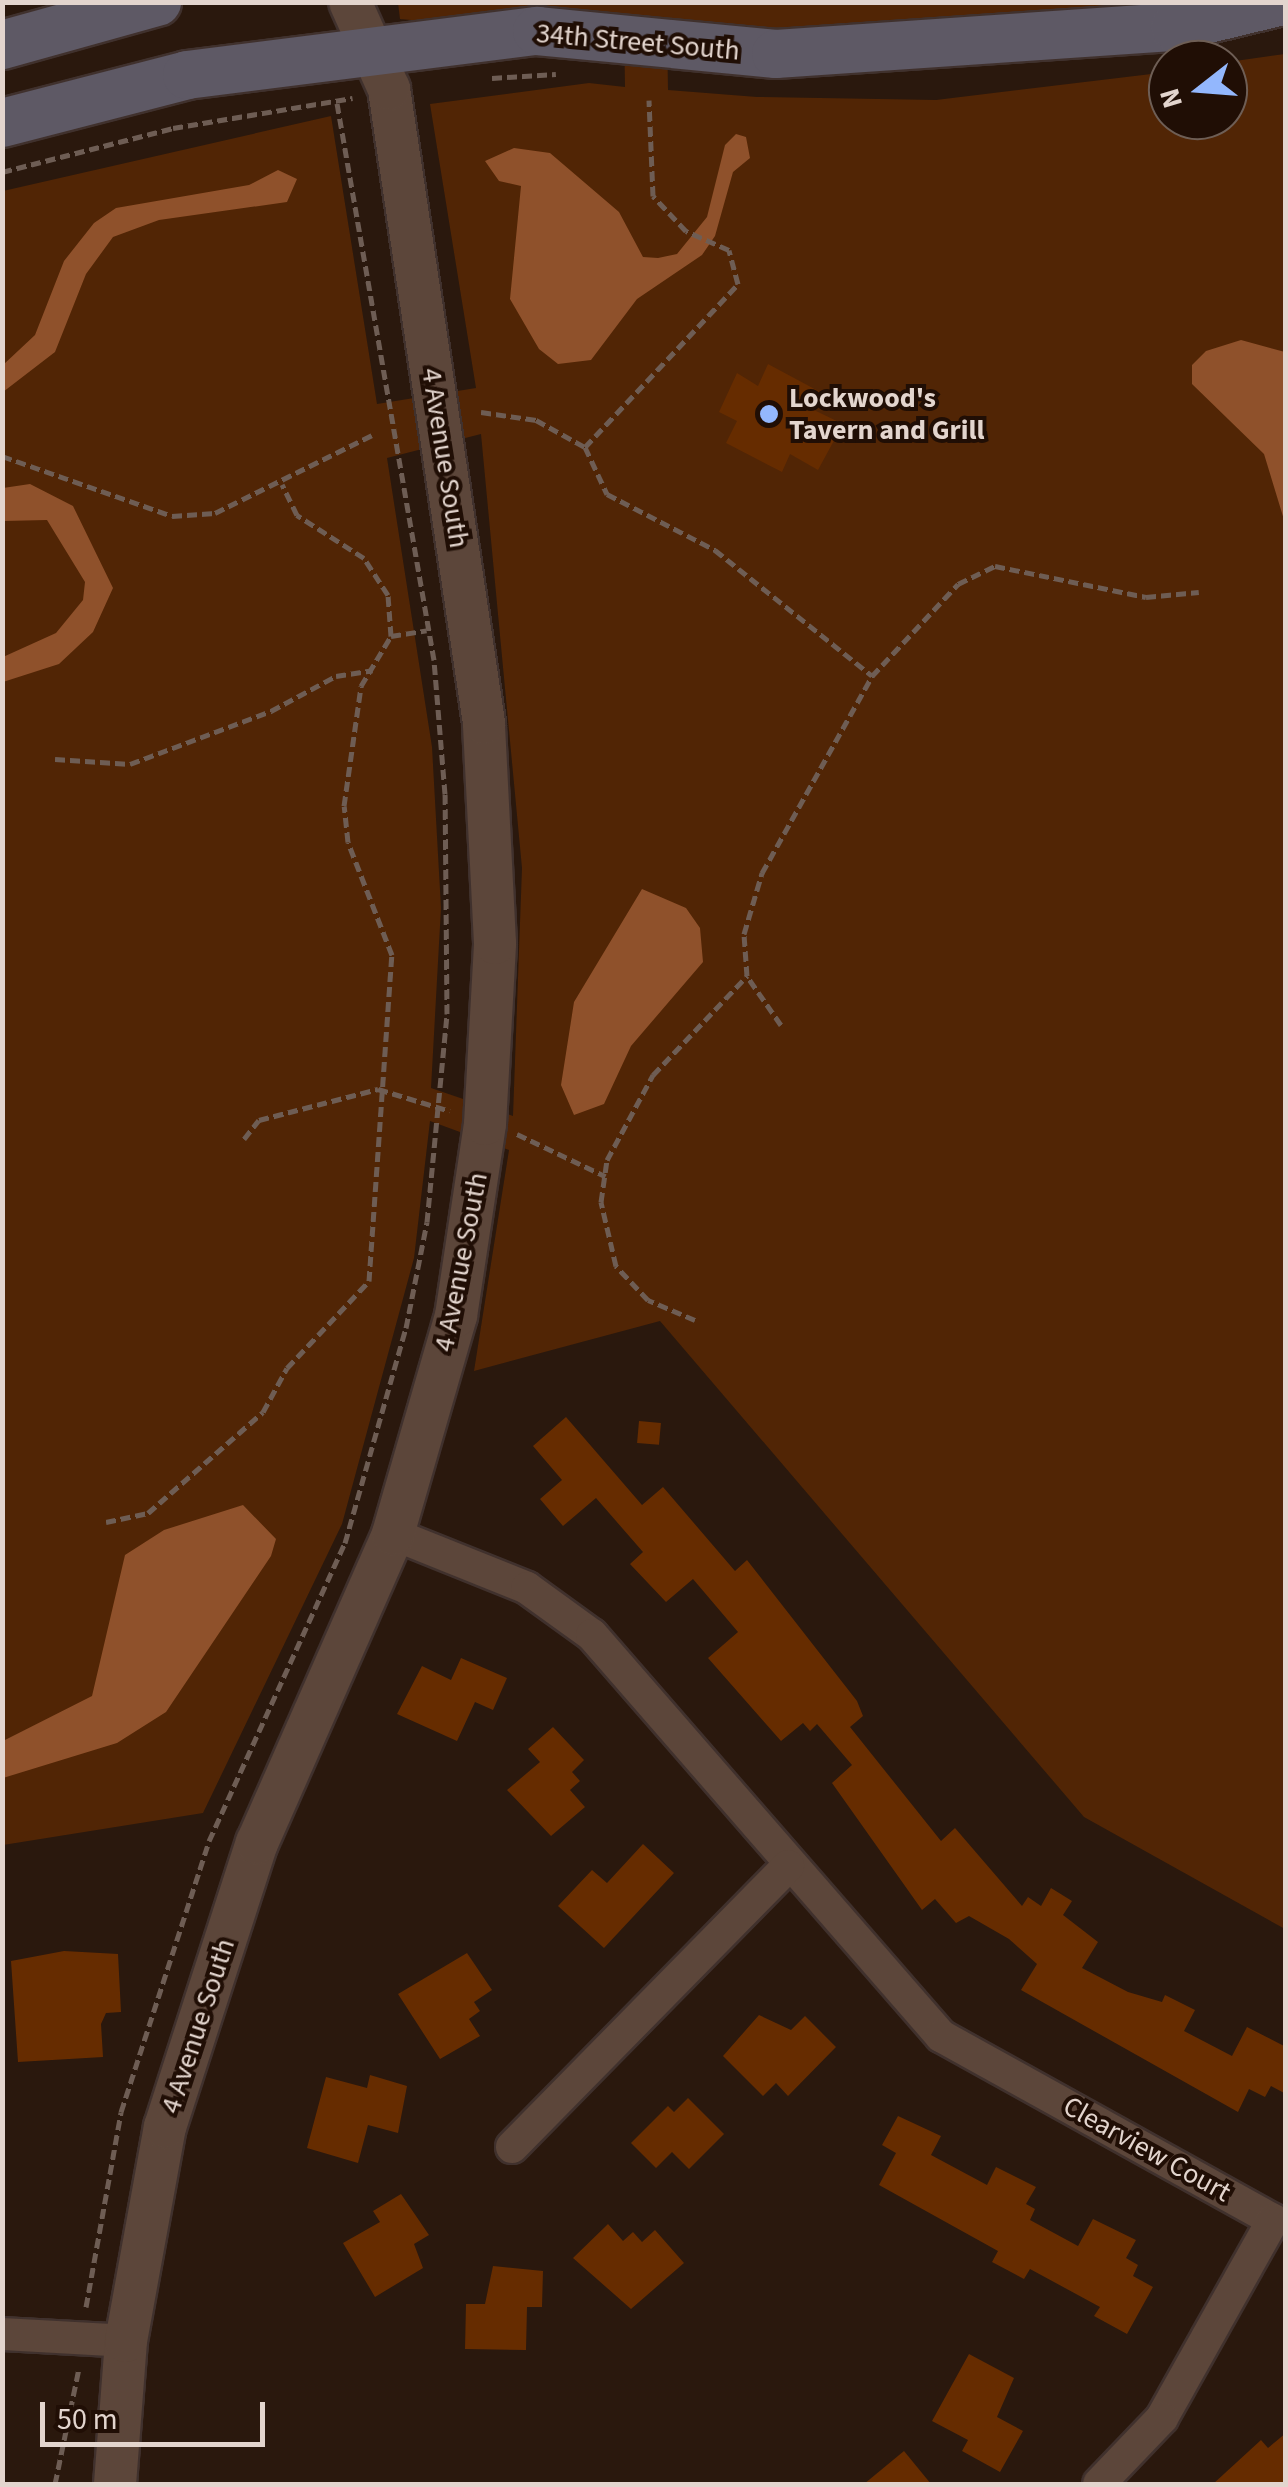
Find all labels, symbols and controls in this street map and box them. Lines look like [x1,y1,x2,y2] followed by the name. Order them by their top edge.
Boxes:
[535,16,741,68] street label: 34th Street South
[1148,40,1248,140] north arrow
[1149,83,1193,113] text: N
[414,366,476,550] street label: 4 Avenue South
[789,381,984,447] place label: Lockwood's Tavern and Grill
[758,403,780,425] marker: Lockwood's Tavern and Grill
[427,1170,495,1354] street label: 4 Avenue South
[154,1935,242,2117] street label: 4 Avenue South
[1057,2089,1237,2209] street label: Clearview Court
[45,2382,270,2444] scale bar
[57,2398,118,2441] text: 50 m

